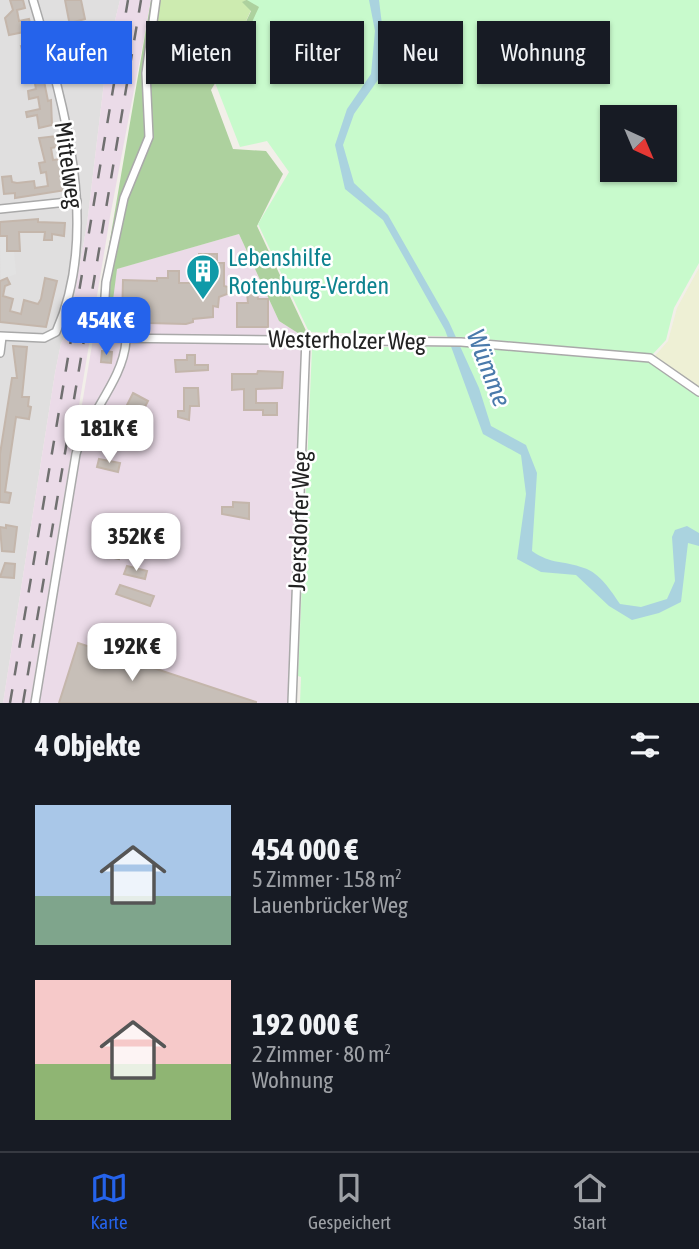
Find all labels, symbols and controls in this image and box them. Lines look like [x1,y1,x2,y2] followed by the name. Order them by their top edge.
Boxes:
[21,21,132,84] chip: Kaufen
[146,21,256,84] chip: Mieten
[270,21,364,84] chip: Filter
[378,21,463,84] chip: Neu
[477,21,610,84] chip: Wohnung
[600,105,677,182] north arrow
[600,105,677,182] map controls
[50,120,89,211] street label: Mittelweg
[228,244,389,299] place label: Lebenshilfe Rotenburg-Verden
[184,252,222,301] building icon: Lebenshilfe Rotenburg-Verden
[49,298,163,357] pin: 454K €
[77,307,135,333] text: 454K €
[268,325,427,355] street label: Westerholzer Weg
[461,325,517,411] water label: Wümme
[52,406,166,465] pin: 181K €
[80,415,138,441] text: 181K €
[283,450,315,592] street label: Jeersdorfer Weg
[79,514,193,573] pin: 352K €
[107,523,165,549] text: 352K €
[75,624,189,683] pin: 192K €
[103,633,161,659] text: 192K €
[626,726,664,764] icon: filters
[35,728,141,762] text: 4 Objekte
[252,832,358,866] text: 454 000 €
[91,833,175,917] icon: home
[252,866,402,892] text: 5 Zimmer · 158 m²
[252,892,408,918] text: Lauenbrücker Weg
[252,1007,358,1041] text: 192 000 €
[91,1008,175,1092] icon: home
[252,1041,391,1067] text: 2 Zimmer · 80 m²
[252,1067,333,1093] text: Wohnung
[90,1169,128,1233] tab: Karte
[308,1169,391,1233] tab: Gespeichert
[571,1169,609,1233] tab: Start

